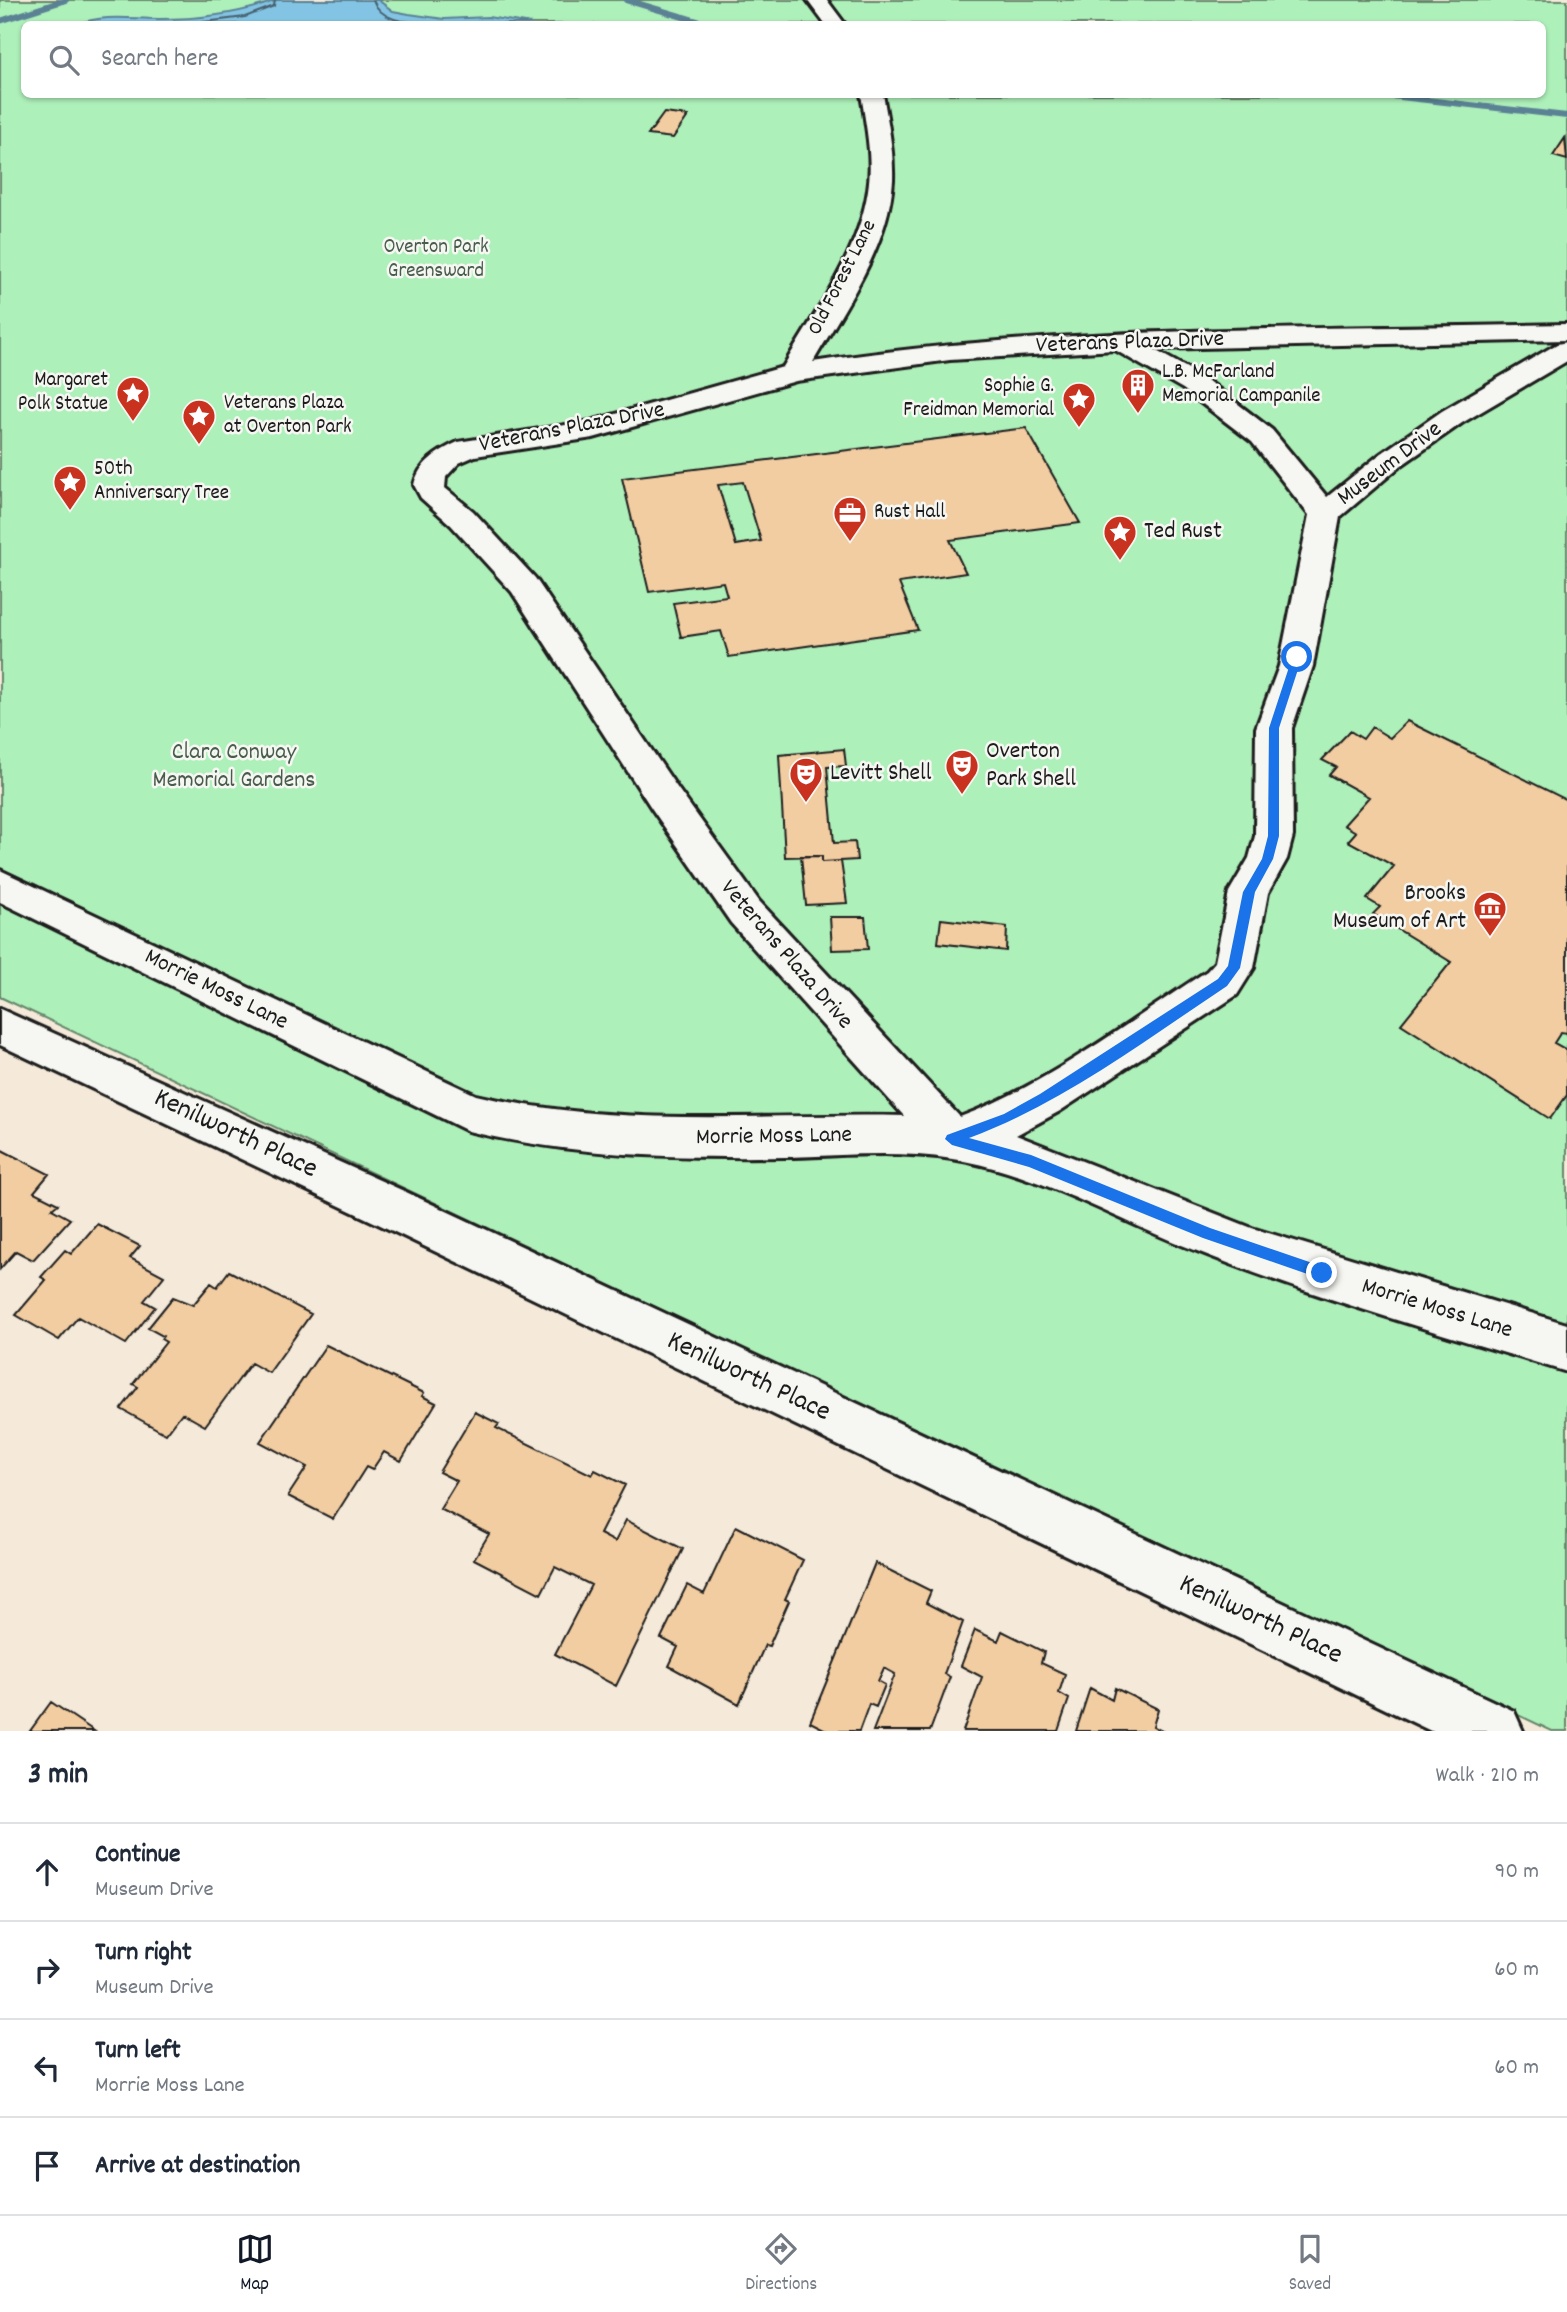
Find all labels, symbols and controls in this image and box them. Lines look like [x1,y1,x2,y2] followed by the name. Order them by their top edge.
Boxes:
[21,21,1546,98] search box
[45,41,83,79] icon: search
[101,41,219,78] text: Search here
[801,215,885,341] street label: Old Forest Lane
[383,233,489,287] park label: Overton Park Greensward
[1035,323,1225,363] street label: Veterans Plaza Drive
[1162,358,1321,412] place label: L.B. McFarland Memorial Campanile
[18,366,108,420] place label: Margaret Polk Statue
[1119,366,1157,415] building icon: L.B. McFarland Memorial Campanile
[903,372,1054,426] place label: Sophie G. Freidman Memorial
[114,374,152,423] place icon: Margaret Polk Statue
[1060,380,1098,429] place icon: Sophie G. Freidman Memorial
[224,389,352,443] place label: Veterans Plaza at Overton Park
[476,393,668,463] street label: Veterans Plaza Drive
[180,397,218,446] place icon: Veterans Plaza at Overton Park
[1330,413,1450,515] street label: Museum Drive
[94,455,229,509] place label: 50th Anniversary Tree
[51,463,89,512] place icon: 50th Anniversary Tree
[831,494,869,543] office icon: Rust Hall
[874,498,945,528] place label: Rust Hall
[1101,513,1139,562] place icon: Ted Rust
[1144,515,1222,549] place label: Ted Rust
[1281,641,1312,672] route start
[986,735,1076,797] place label: Overton Park Shell
[153,736,315,798] park label: Clara Conway Memorial Gardens
[943,747,981,796] theatre icon: Overton Park Shell
[787,755,825,804] theatre icon: Levitt Shell
[830,757,932,791] place label: Levitt Shell
[711,873,861,1037] street label: Veterans Plaza Drive
[1333,877,1466,939] place label: Brooks Museum of Art
[1471,889,1509,938] museum icon: Brooks Museum of Art
[138,940,294,1040] street label: Morrie Moss Lane
[147,1080,323,1190] street label: Kenilworth Place
[696,1119,852,1155] street label: Morrie Moss Lane
[1306,1257,1337,1288] route end
[1357,1270,1517,1348] street label: Morrie Moss Lane
[660,1323,836,1433] street label: Kenilworth Place
[1172,1566,1348,1676] street label: Kenilworth Place
[28,1755,88,1798] text: 3 min
[1436,1760,1539,1793] text: Walk · 210 m
[95,1837,180,1874] text: Continue
[28,1853,66,1891] icon: ahead
[1495,1856,1539,1889] text: 90 m
[95,1874,214,1907] text: Museum Drive
[95,1935,192,1972] text: Turn right
[28,1951,66,1989] icon: right
[1494,1954,1539,1987] text: 60 m
[95,1972,214,2005] text: Museum Drive
[95,2033,181,2070] text: Turn left
[28,2049,66,2087] icon: left
[1494,2052,1539,2085] text: 60 m
[95,2070,245,2103] text: Morrie Moss Lane
[28,2147,66,2185] icon: arrive
[95,2148,300,2185] text: Arrive at destination
[236,2230,274,2299] tab: Map
[745,2230,817,2299] tab: Directions
[1289,2230,1331,2299] tab: Saved

